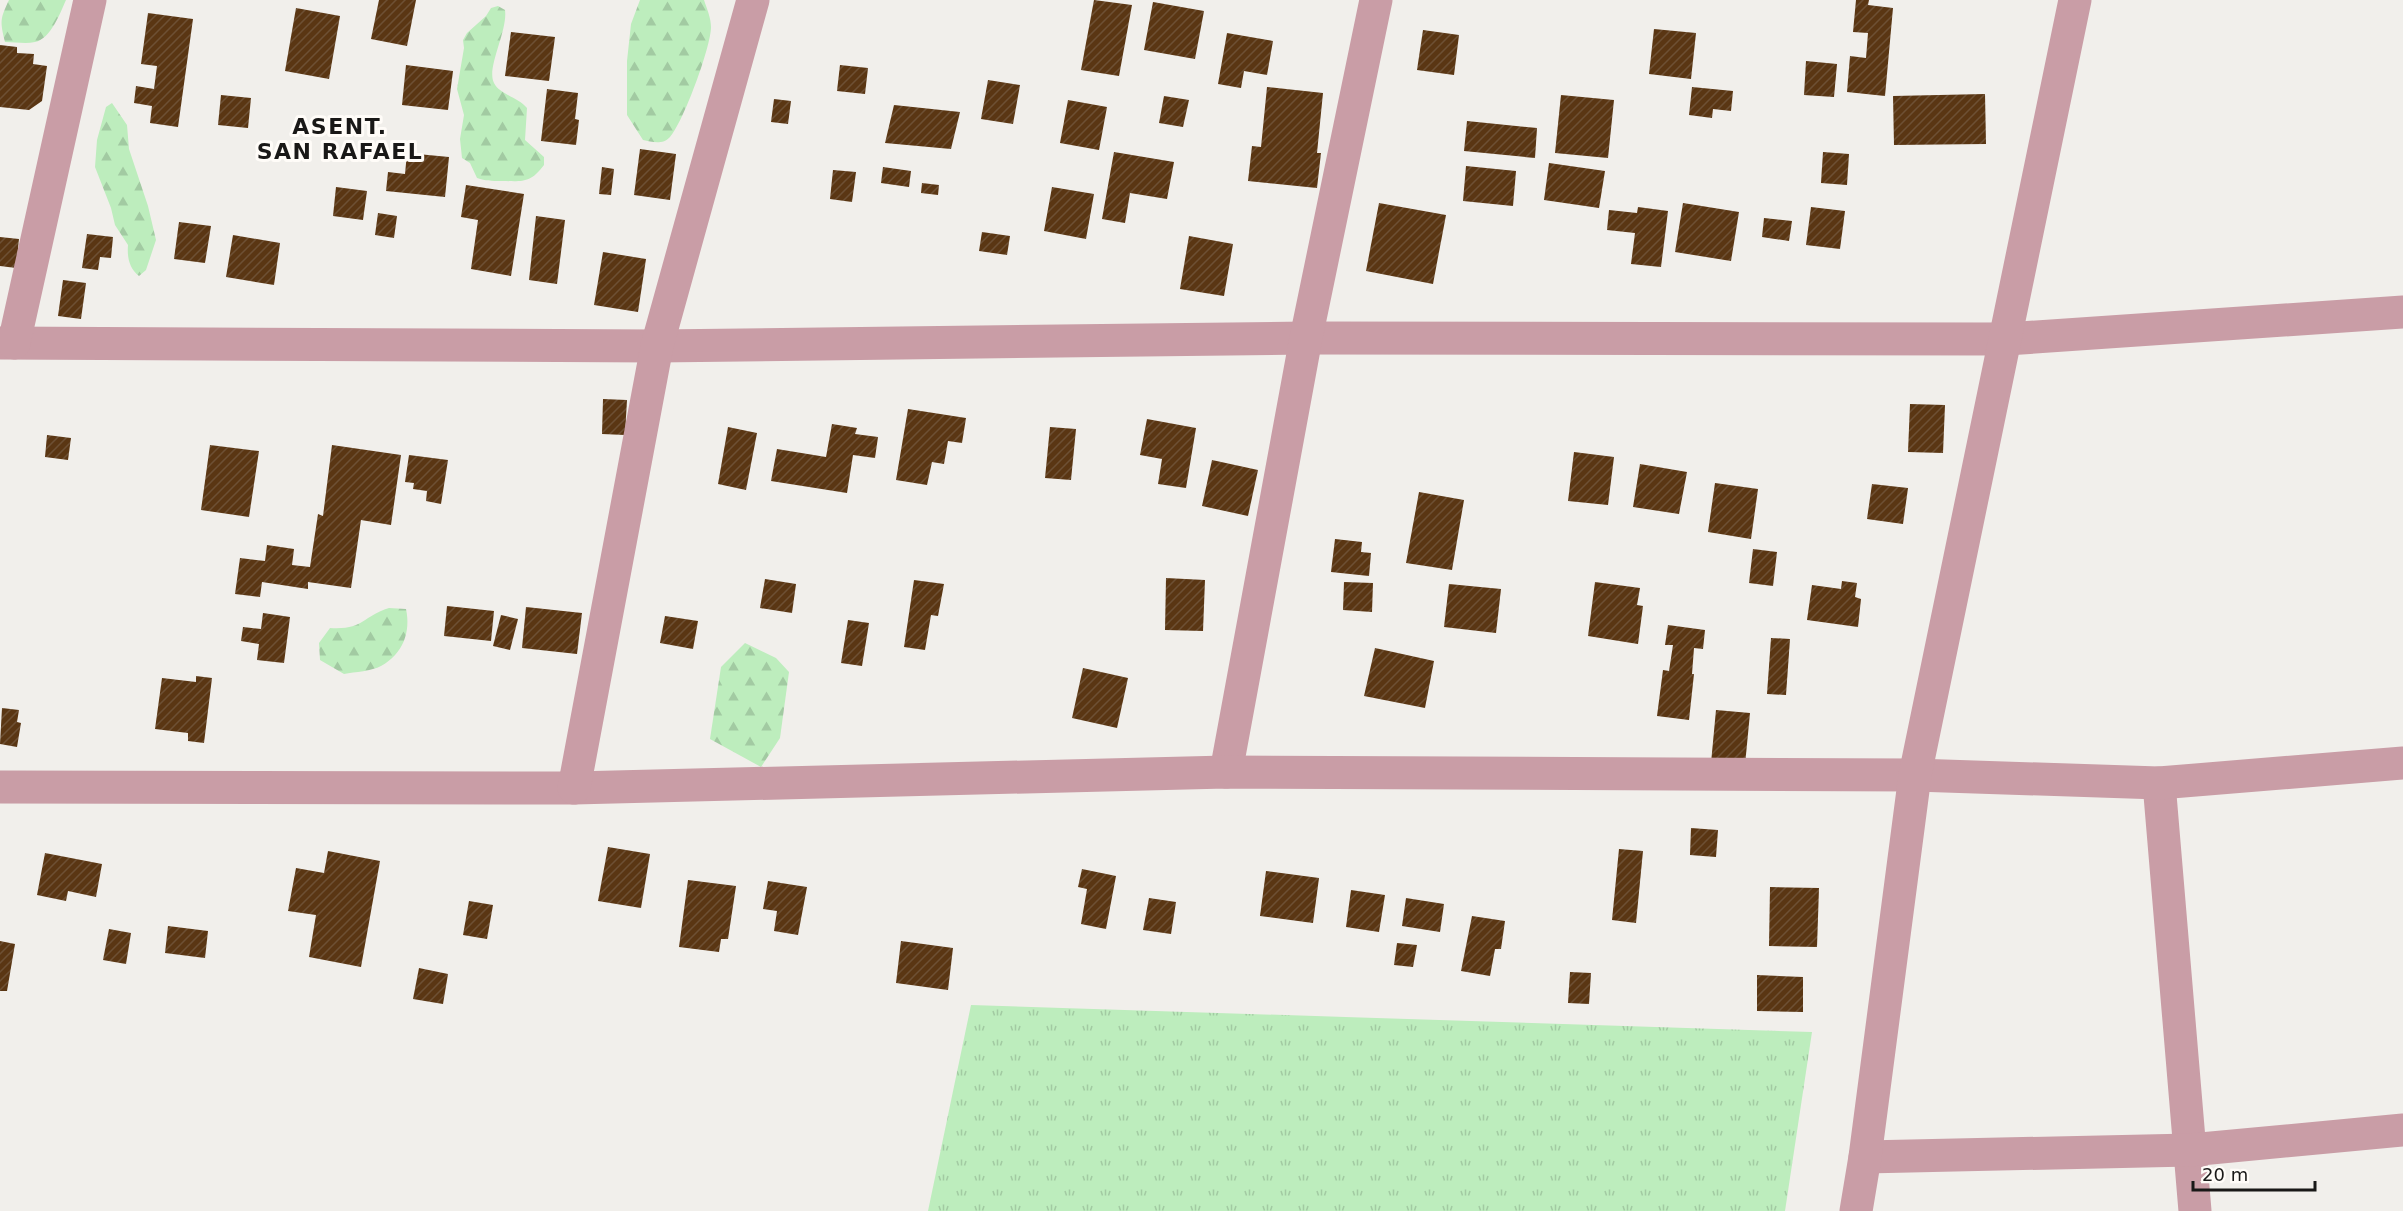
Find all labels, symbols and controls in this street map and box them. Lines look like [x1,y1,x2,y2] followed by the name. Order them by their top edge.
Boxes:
[257,114,423,164] district label: ASENT. SAN RAFAEL
[2193,1154,2314,1192] scale bar
[2202,1164,2248,1185] text: 20 m

